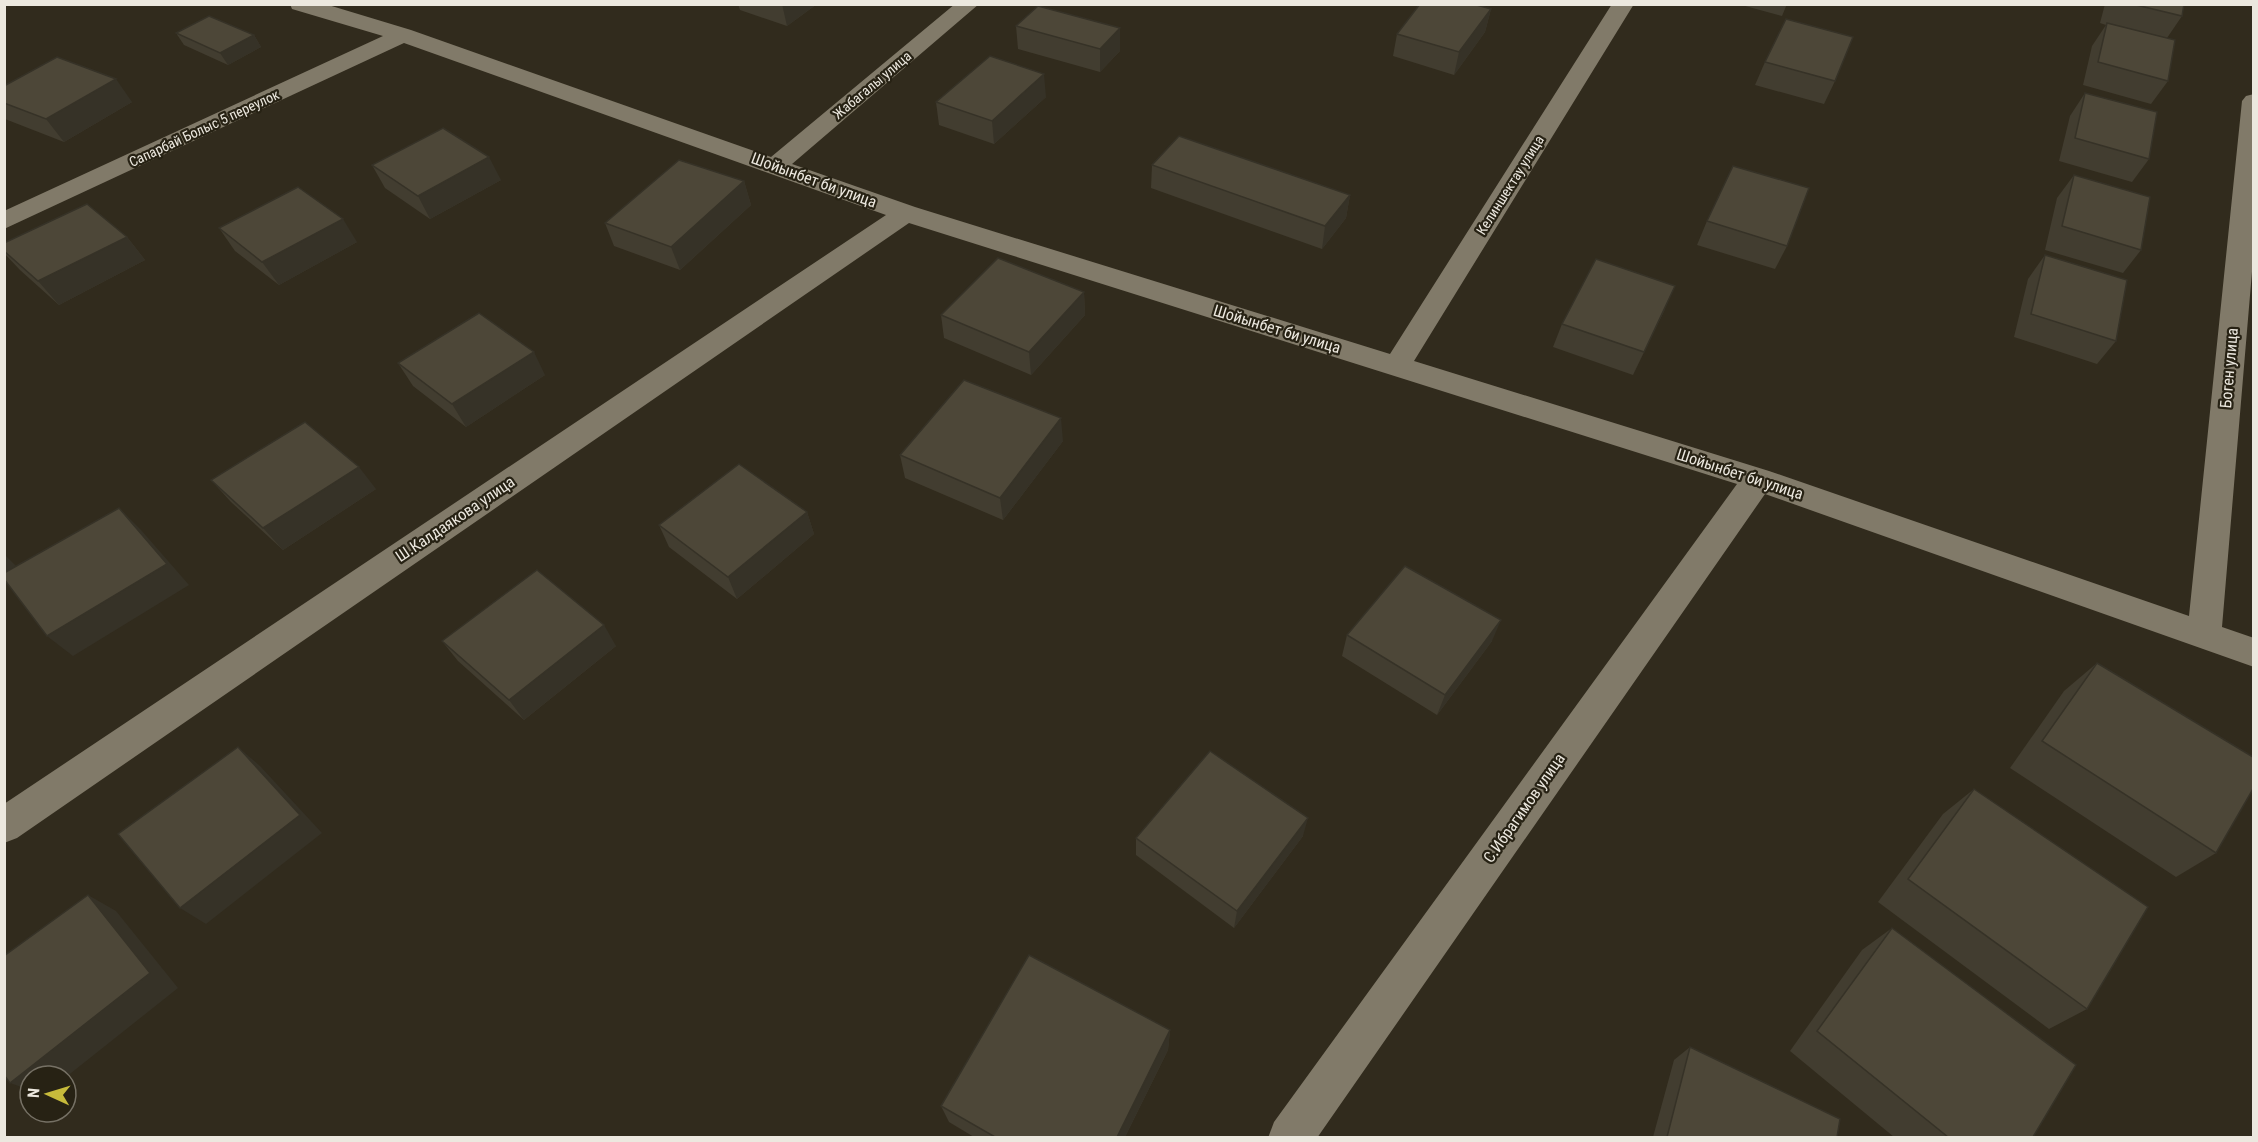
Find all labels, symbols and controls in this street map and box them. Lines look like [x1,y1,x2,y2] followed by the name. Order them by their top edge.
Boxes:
[830,48,914,122] street label: Жабагалы улица
[126,86,282,170] street label: Сапарбай Болыс 5 переулок
[1473,132,1547,238] street label: Келиншектау улица
[749,148,879,212] street label: Шойынбет би улица
[1211,301,1343,357] street label: Шойынбет би улица
[2216,327,2242,409] street label: Боген улица
[1674,445,1806,503] street label: Шойынбет би улица
[392,472,518,566] street label: Ш.Калдаякова улица
[1479,750,1569,866] street label: С.Ибрагимов улица
[18,1064,78,1124] north arrow
[24,1087,43,1099] text: N

